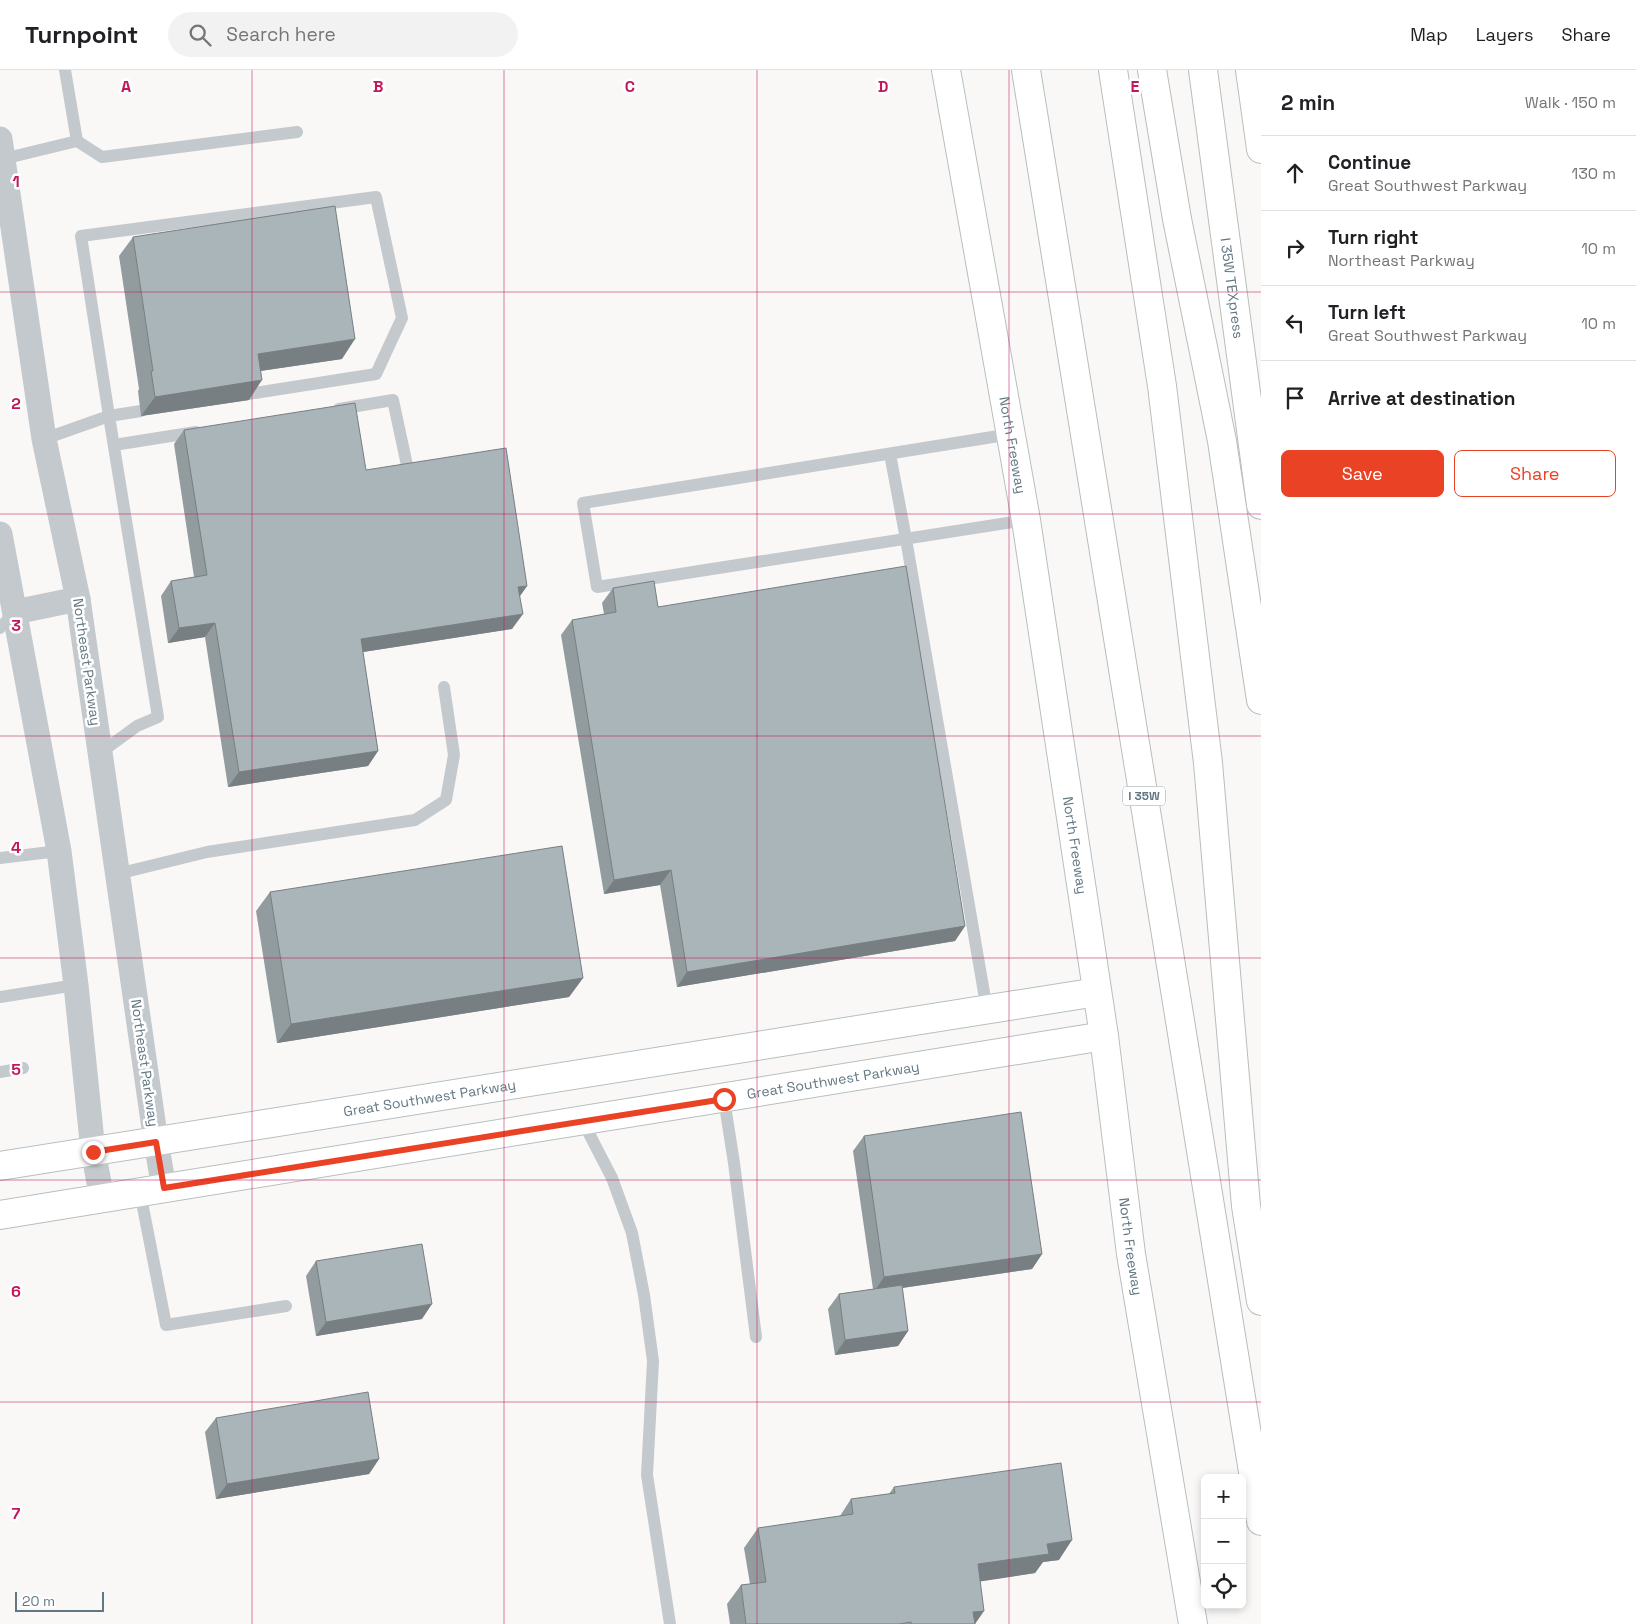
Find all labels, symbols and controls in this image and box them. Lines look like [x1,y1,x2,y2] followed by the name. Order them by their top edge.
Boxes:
[168,12,518,57] search box
[25,19,138,50] text: Turnpoint
[186,21,214,49] icon: search
[226,22,336,47] text: Search here
[1410,23,1448,46] text: Map
[1476,23,1533,46] text: Layers
[1561,23,1611,46] text: Share
[121,76,131,97] text: A
[373,76,383,97] text: B
[625,76,635,97] text: C
[878,76,888,97] text: D
[1131,76,1140,97] text: E
[1281,89,1335,116] text: 2 min
[1525,92,1616,113] text: Walk · 150 m
[1328,150,1411,175] text: Continue
[1281,159,1309,187] icon: ahead
[1572,163,1616,184] text: 130 m
[12,171,20,192] text: 1
[1328,175,1527,196] text: Great Southwest Parkway
[1328,225,1418,250] text: Turn right
[1281,234,1309,262] icon: right
[1216,237,1248,340] street label: I 35W TEXpress
[1581,238,1616,259] text: 10 m
[1328,250,1475,271] text: Northeast Parkway
[1328,300,1406,325] text: Turn left
[1281,309,1309,337] icon: left
[1581,313,1616,334] text: 10 m
[1328,325,1527,346] text: Great Southwest Parkway
[1281,384,1309,412] icon: arrive
[1328,386,1516,411] text: Arrive at destination
[11,393,21,414] text: 2
[995,395,1030,495] street label: North Freeway
[1281,450,1444,497] button: Save
[1454,450,1616,497] button: Share
[69,597,105,727] street label: Northeast Parkway
[11,615,21,636] text: 3
[1123,786,1165,806] road number: I 35W
[1059,795,1091,895] street label: North Freeway
[11,837,21,858] text: 4
[127,998,163,1128] street label: Northeast Parkway
[746,1057,921,1103] street label: Great Southwest Parkway
[11,1059,21,1080] text: 5
[342,1075,517,1120] street label: Great Southwest Parkway
[713,1088,736,1111] route start
[82,1141,105,1164] route end
[1115,1196,1147,1297] street label: North Freeway
[11,1281,21,1302] text: 6
[1201,1474,1246,1609] map controls
[1201,1474,1246,1519] button: +
[12,1503,21,1524] text: 7
[1201,1519,1246,1564] button: −
[1201,1564,1246,1609] button: locate
[15,1589,104,1612] scale bar
[22,1592,55,1610] text: 20 m

